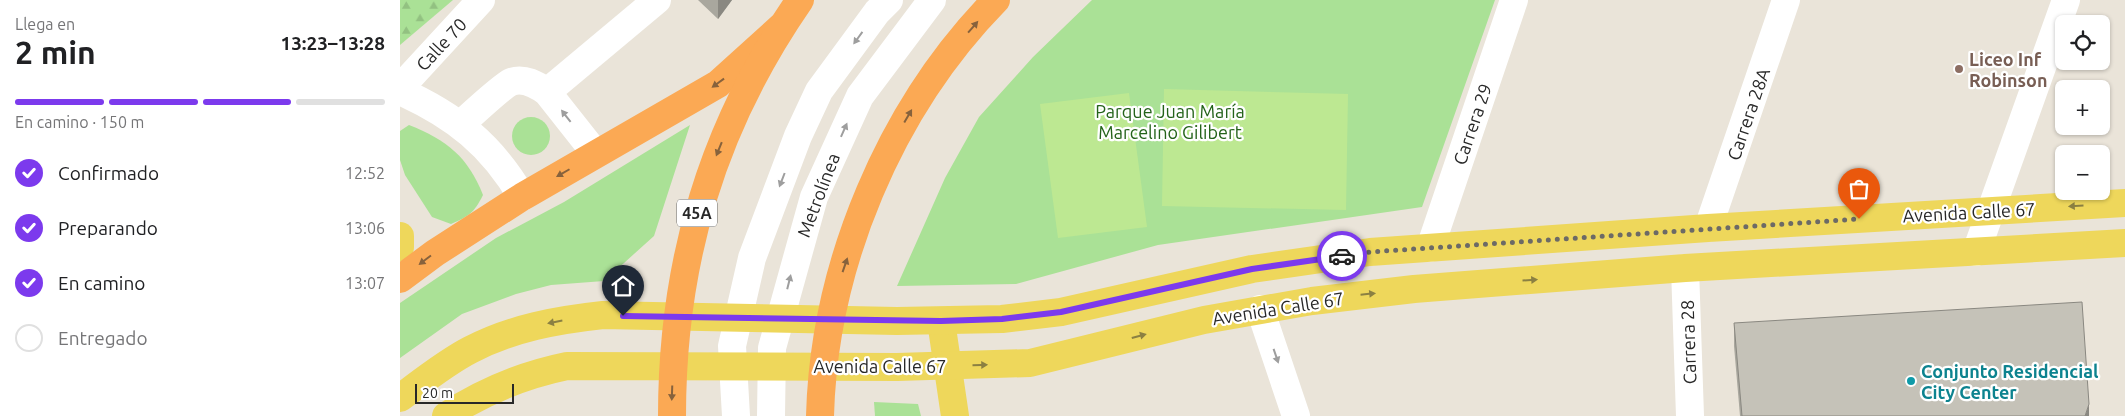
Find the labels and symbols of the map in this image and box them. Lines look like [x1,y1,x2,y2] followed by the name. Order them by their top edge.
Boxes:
[412,14,470,74] street label: Calle 70
[967,21,978,34] one-way arrow
[853,31,863,45] one-way arrow
[1969,49,2047,90] place label: Liceo Inf Robinson
[1953,63,1965,75] marker: Liceo Inf Robinson
[1723,65,1773,163] street label: Carrera 28A
[711,78,725,88] one-way arrow
[1449,81,1495,167] street label: Carrera 29
[1095,101,1245,142] park label: Parque Juan María Marcelino Gilibert
[904,109,913,122] one-way arrow
[560,110,571,123] one-way arrow
[841,123,849,137] one-way arrow
[715,141,722,156] one-way arrow
[793,150,843,240] street label: Metrolínea
[1838,168,1880,219] pin
[556,169,569,178] one-way arrow
[777,173,785,187] one-way arrow
[1902,199,2036,225] street label: Avenida Calle 67
[677,200,717,227] road number: 45A
[2068,202,2084,210] one-way arrow
[1317,231,1367,281] courier
[419,255,432,265] one-way arrow
[841,257,849,272] one-way arrow
[602,265,644,316] pin
[785,274,793,289] one-way arrow
[1522,276,1538,284] one-way arrow
[1211,288,1345,328] street label: Avenida Calle 67
[1360,290,1376,298] one-way arrow
[1677,299,1699,385] street label: Carrera 28
[546,318,562,326] one-way arrow
[1132,332,1147,340] one-way arrow
[1273,348,1280,363] one-way arrow
[814,356,946,376] street label: Avenida Calle 67
[973,361,989,369] one-way arrow
[1921,361,2099,402] place label: Conjunto Residencial City Center
[1905,375,1917,387] marker: Conjunto Residencial City Center
[415,381,514,404] scale bar
[668,385,676,401] one-way arrow

